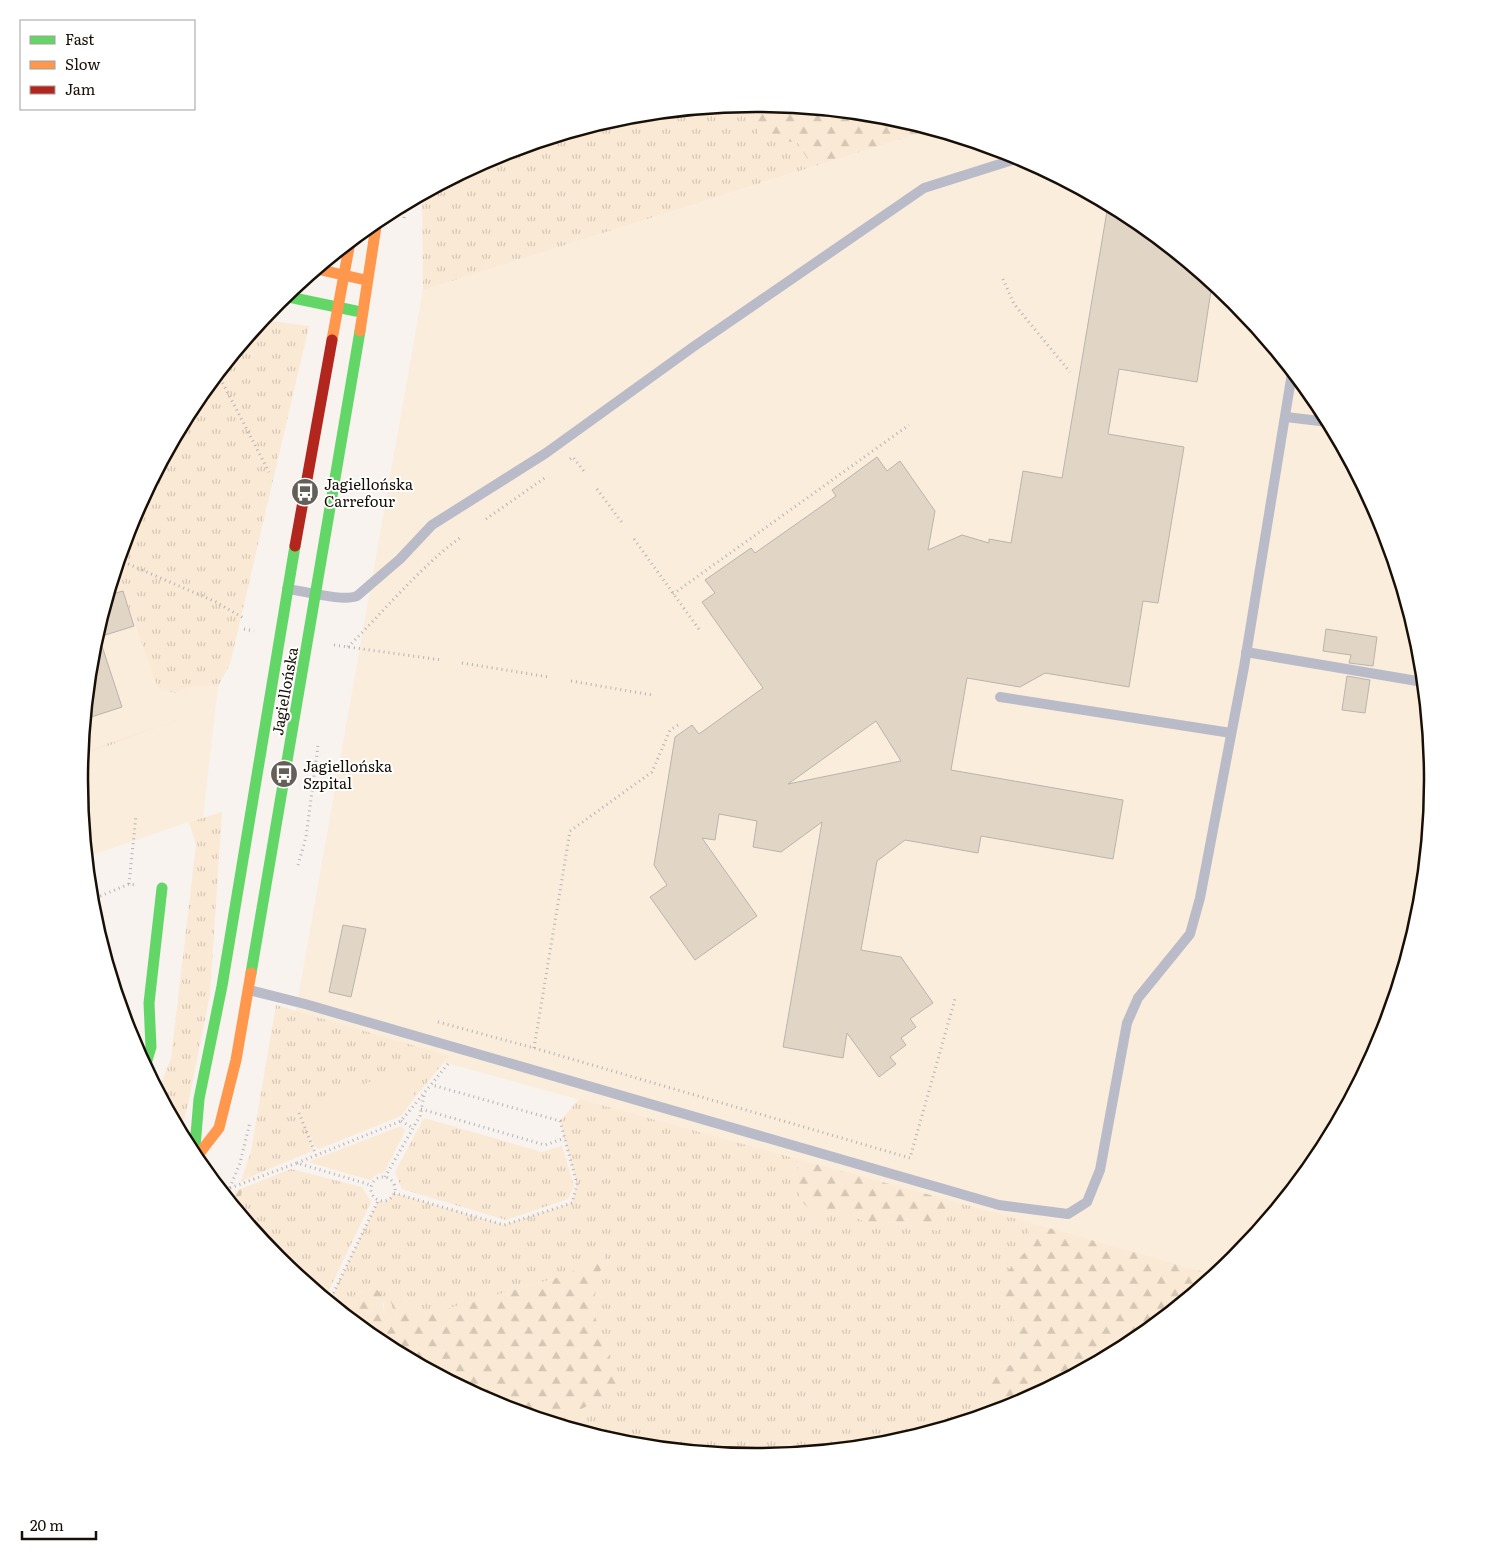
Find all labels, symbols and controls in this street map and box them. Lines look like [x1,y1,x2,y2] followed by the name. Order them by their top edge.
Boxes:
[20,20,195,110] legend
[65,27,94,50] text: Fast
[65,52,100,75] text: Slow
[65,77,96,100] text: Jam
[324,472,414,512] place label: Jagiellońska Carrefour
[290,477,320,507] bus stop icon: Jagiellońska Carrefour
[265,644,303,737] street label: Jagiellońska
[303,754,393,794] place label: Jagiellońska Szpital
[269,759,299,789] bus stop icon: Jagiellońska Szpital
[22,1508,96,1540] scale bar
[30,1513,64,1536] text: 20 m

